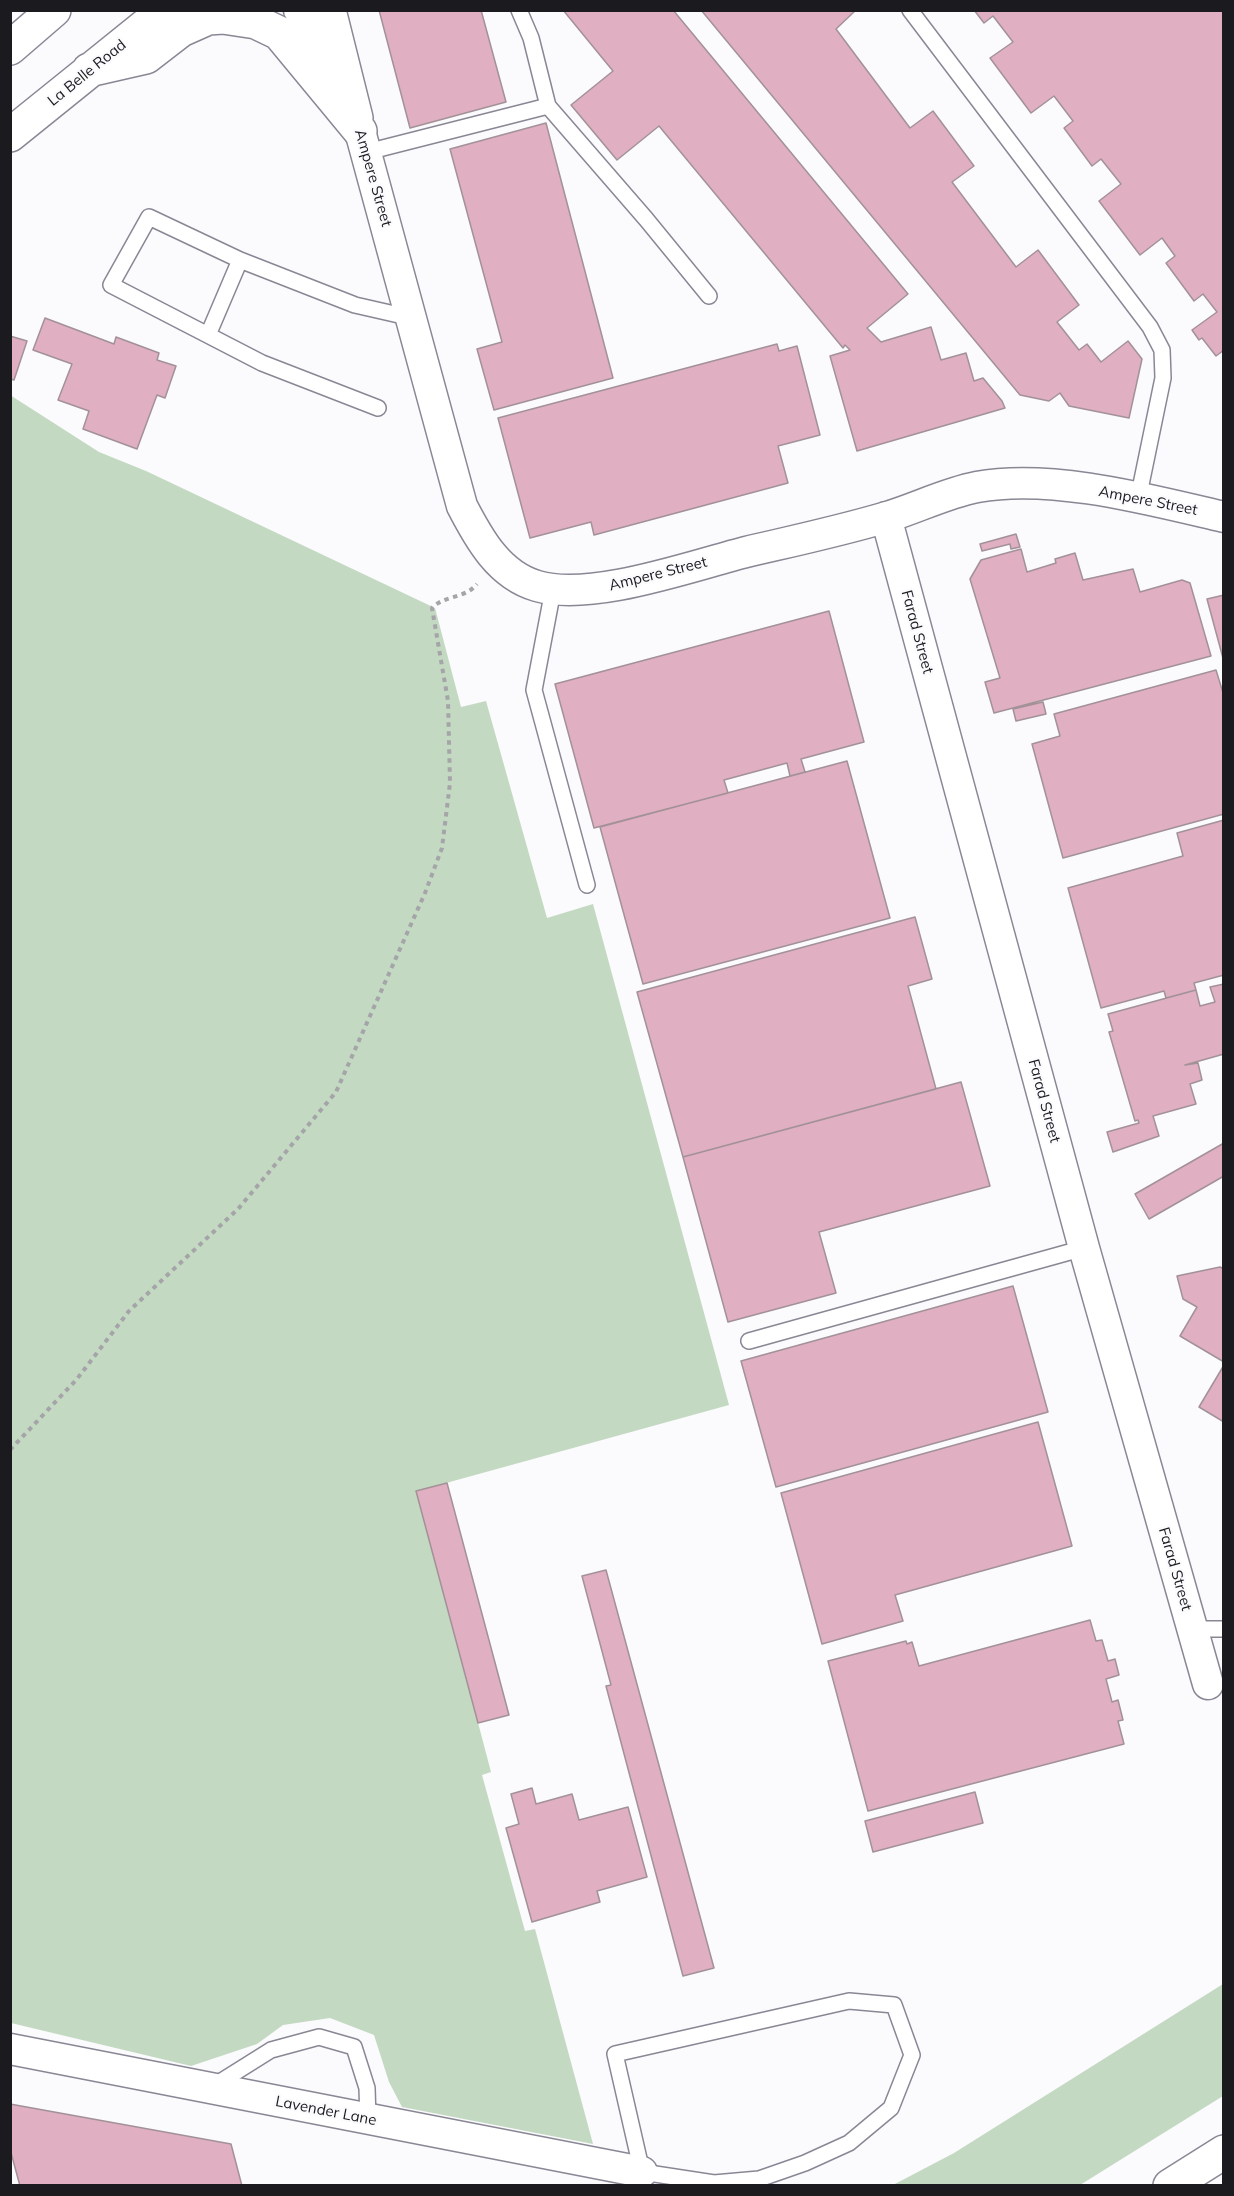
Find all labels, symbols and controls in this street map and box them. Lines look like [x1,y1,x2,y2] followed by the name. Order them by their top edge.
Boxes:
[44,36,130,110] street label: La Belle Road
[351,127,395,229] street label: Ampere Street
[1097,483,1199,519] street label: Ampere Street
[607,553,709,595] street label: Ampere Street
[897,588,937,676] street label: Farad Street
[1024,1057,1064,1145] street label: Farad Street
[1155,1525,1195,1613] street label: Farad Street
[274,2092,378,2130] street label: Lavender Lane

